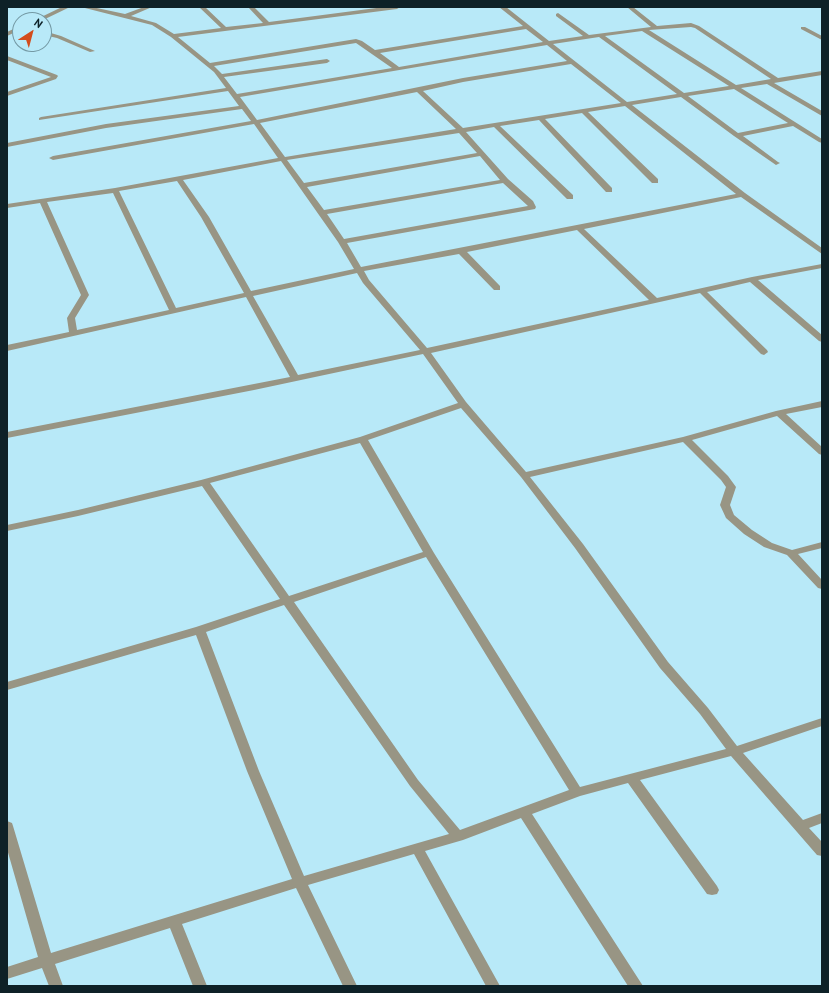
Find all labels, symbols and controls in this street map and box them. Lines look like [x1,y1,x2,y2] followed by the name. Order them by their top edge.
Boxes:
[12,12,52,52] north arrow
[31,15,46,31] text: N

